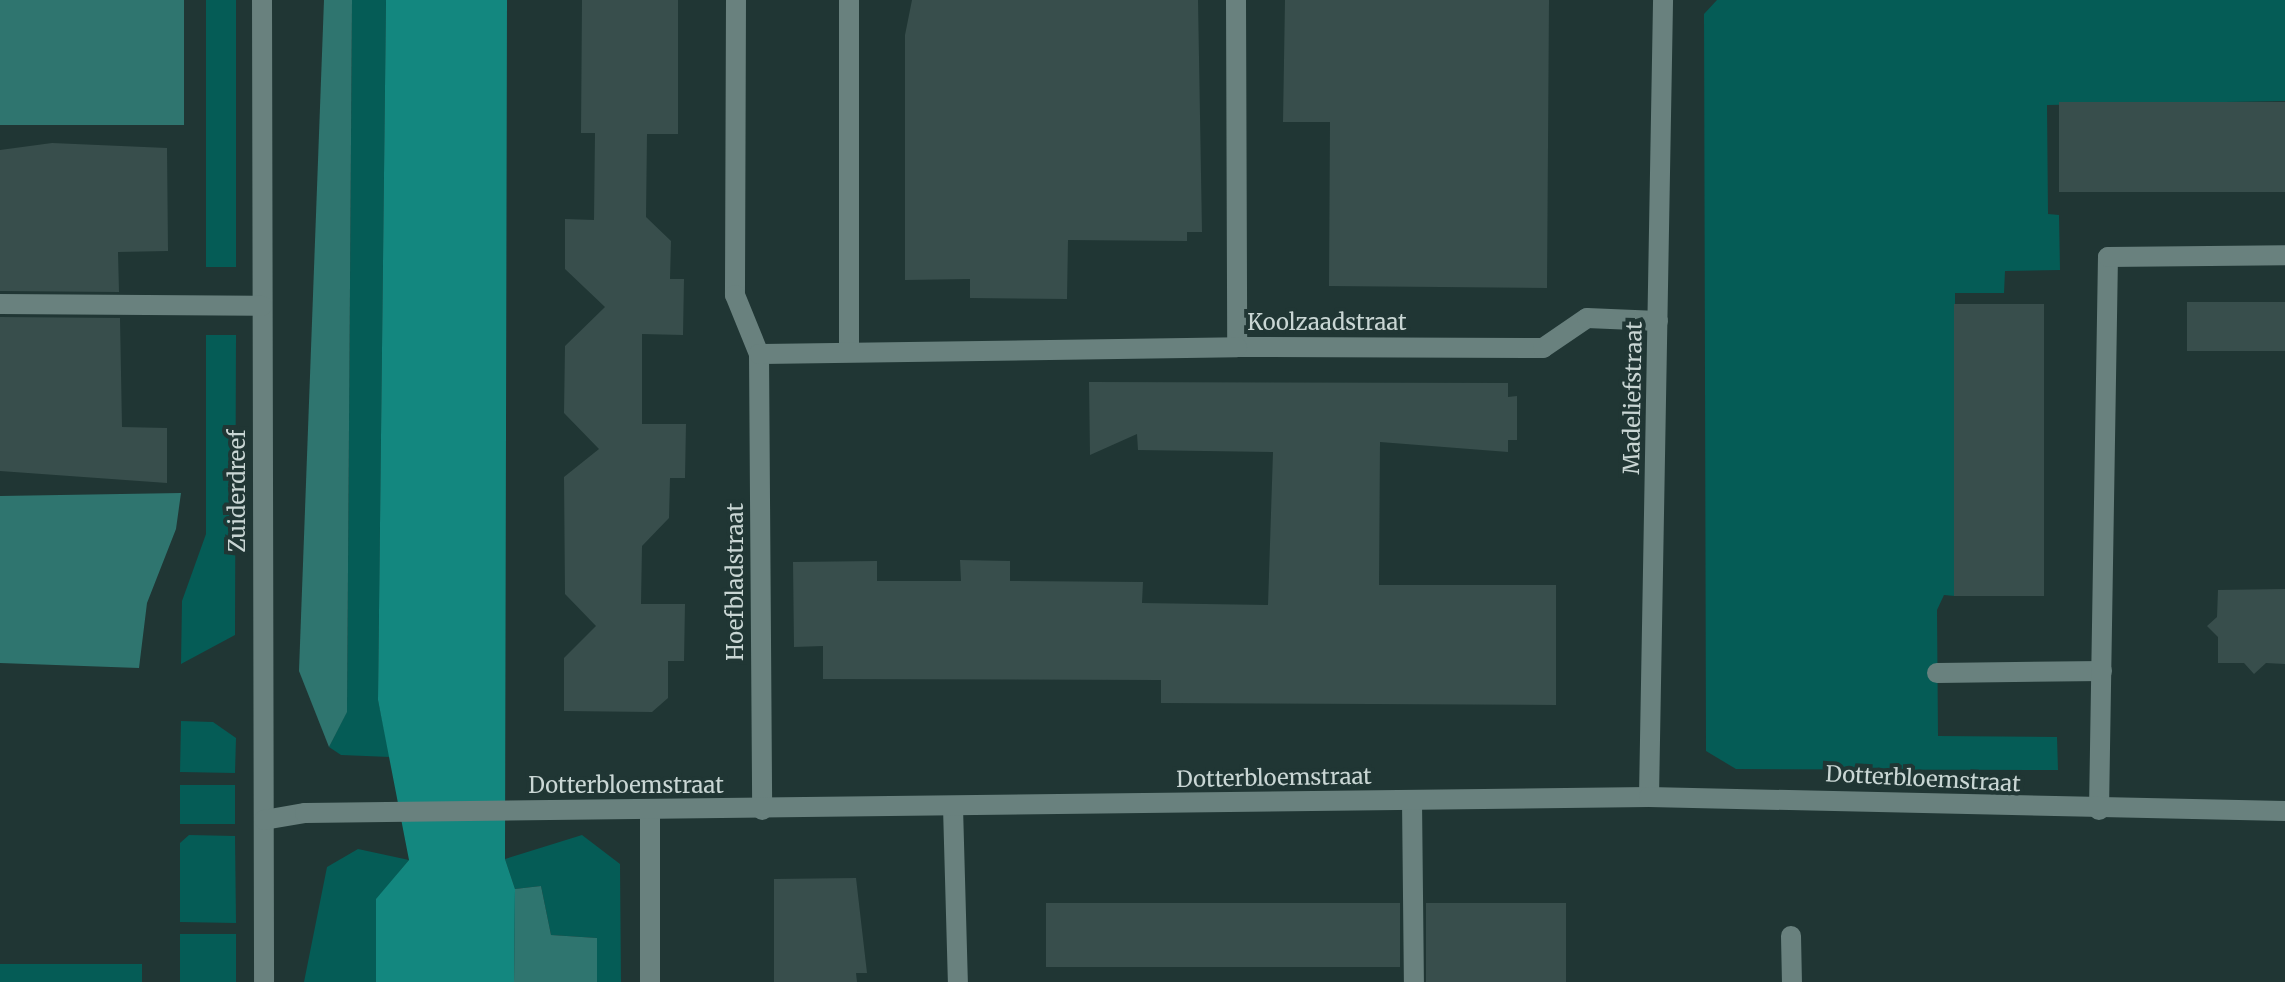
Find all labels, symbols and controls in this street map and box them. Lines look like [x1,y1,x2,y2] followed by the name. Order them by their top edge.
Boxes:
[1247,310,1407,336] street label: Koolzaadstraat
[1618,321,1648,475] street label: Madeliefstraat
[225,430,251,552] street label: Zuiderdreef
[723,503,749,661] street label: Hoefbladstraat
[1825,761,2021,797] street label: Dotterbloemstraat
[1176,763,1372,793] street label: Dotterbloemstraat
[528,773,724,799] street label: Dotterbloemstraat

